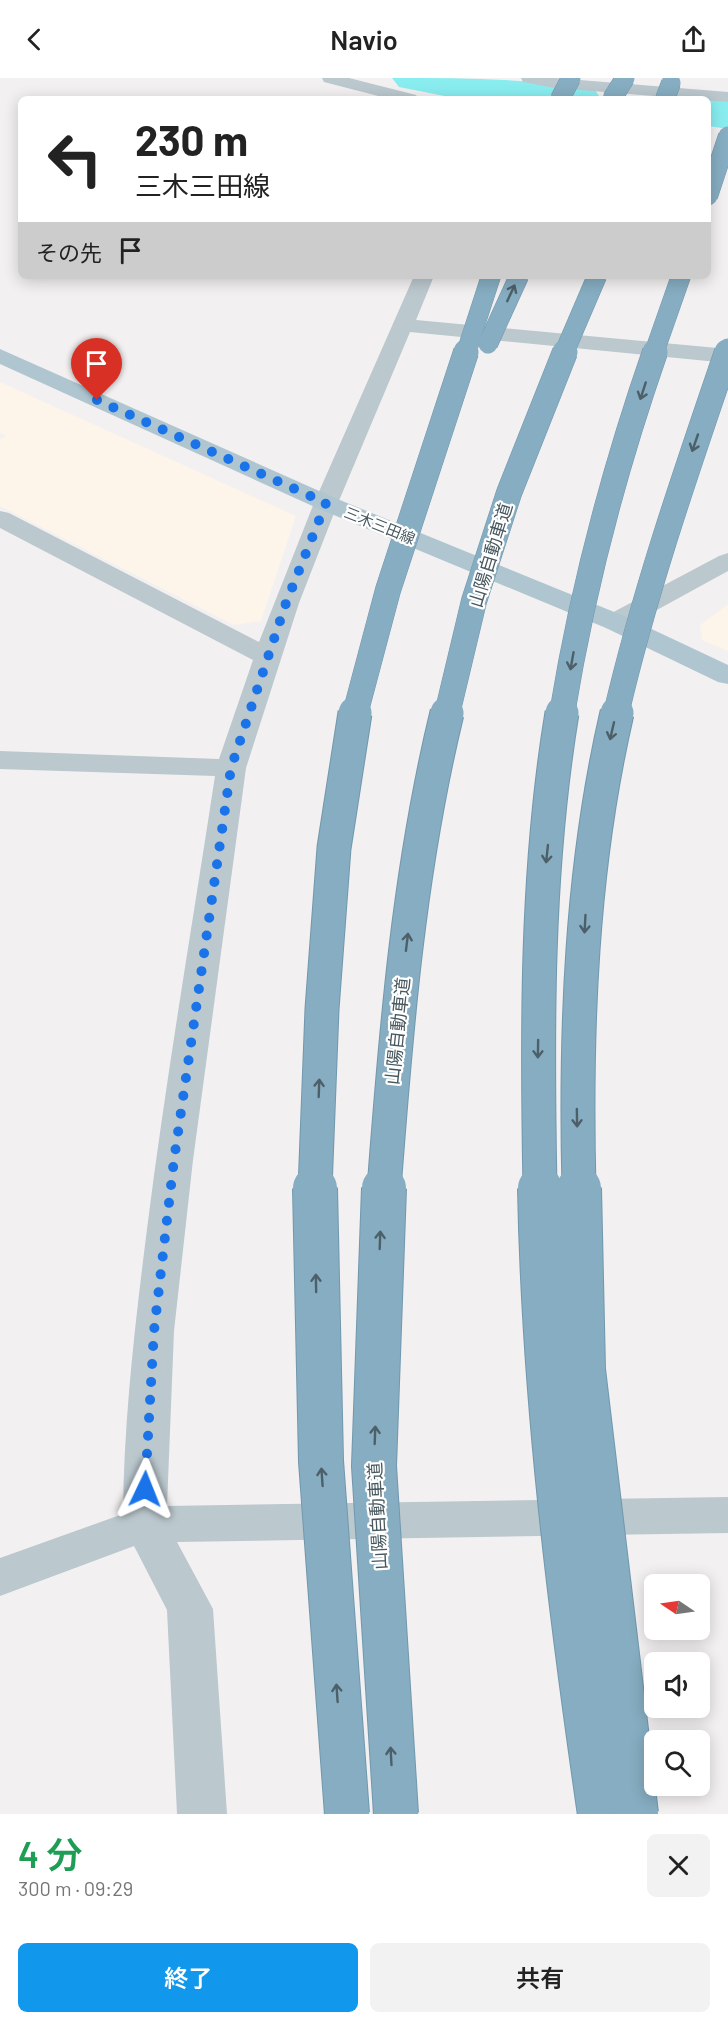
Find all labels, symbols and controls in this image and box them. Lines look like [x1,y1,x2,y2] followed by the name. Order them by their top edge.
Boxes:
[18,23,51,56] icon: back
[330,23,398,55] text: Navio
[677,23,710,56] icon: share
[135,114,248,164] text: 230 m
[36,120,114,198] icon: left
[135,169,270,201] text: 三木三田線
[114,234,147,267] icon: arrive
[36,239,102,265] text: その先
[506,284,518,302] one-way arrow
[71,338,122,400] pin
[80,347,113,380] icon: arrive
[637,381,648,400] one-way arrow
[689,433,700,452] one-way arrow
[464,500,516,610] street label: 山陽自動車道
[342,503,418,547] street label: 三木三田線
[566,651,577,670] one-way arrow
[606,721,618,740] one-way arrow
[541,844,552,864] one-way arrow
[580,913,591,933] one-way arrow
[401,932,412,952] one-way arrow
[380,976,414,1086] street label: 山陽自動車道
[533,1038,544,1058] one-way arrow
[313,1078,324,1098] one-way arrow
[571,1108,583,1128] one-way arrow
[375,1231,386,1251] one-way arrow
[311,1273,322,1293] one-way arrow
[369,1426,380,1446] one-way arrow
[113,1457,177,1521] position arrow
[363,1461,391,1571] street label: 山陽自動車道
[316,1468,327,1488] one-way arrow
[644,1574,710,1640] north arrow
[644,1574,710,1796] map controls
[644,1652,710,1718] button: sound
[331,1684,342,1703] one-way arrow
[644,1730,710,1796] button: search
[385,1746,396,1766] one-way arrow
[18,1832,82,1875] text: 4 分
[647,1834,710,1897] button: close
[18,1876,133,1900] text: 300 m · 09:29
[18,1943,358,2012] button: 終了
[370,1943,710,2012] button: 共有

